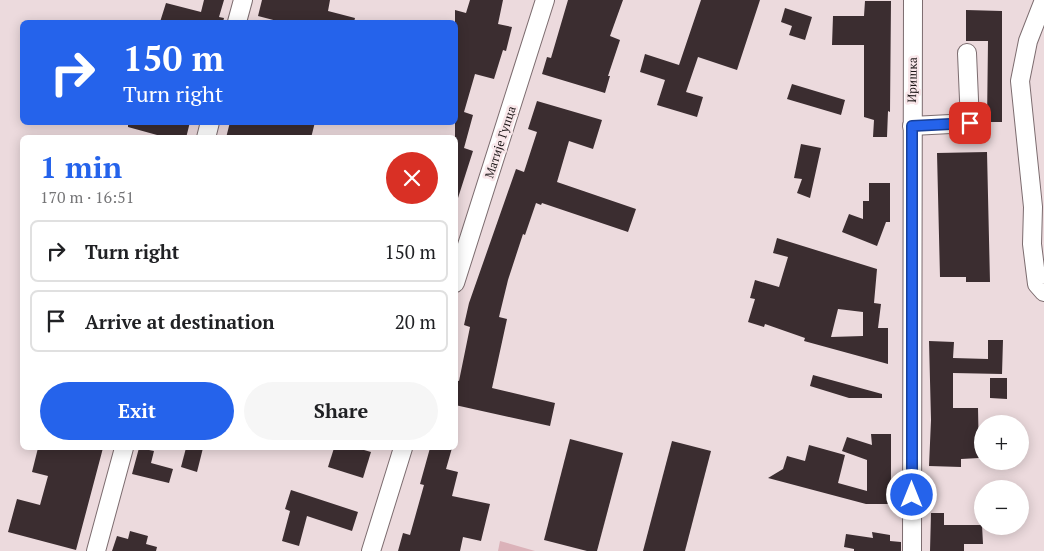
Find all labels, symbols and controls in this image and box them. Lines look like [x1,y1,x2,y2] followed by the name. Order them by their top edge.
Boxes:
[123,35,224,81] text: 150 m
[40,40,105,105] icon: right
[904,57,920,103] street label: Иришка
[123,79,223,108] text: Turn right
[949,102,991,144] pin
[481,104,519,180] street label: Матије Гупца
[956,109,984,137] icon: arrive
[40,147,122,187] text: 1 min
[386,152,438,204] button: close
[40,186,134,208] text: 170 m · 16:51
[42,237,70,265] icon: right
[85,239,179,264] text: Turn right
[385,239,436,264] text: 150 m
[42,307,70,335] icon: arrive
[85,309,274,334] text: Arrive at destination
[395,309,436,334] text: 20 m
[40,382,234,440] button: Exit
[244,382,438,440] button: Share
[974,415,1029,535] map controls
[974,415,1029,470] button: +
[885,468,937,520] position arrow
[974,480,1029,535] button: −

